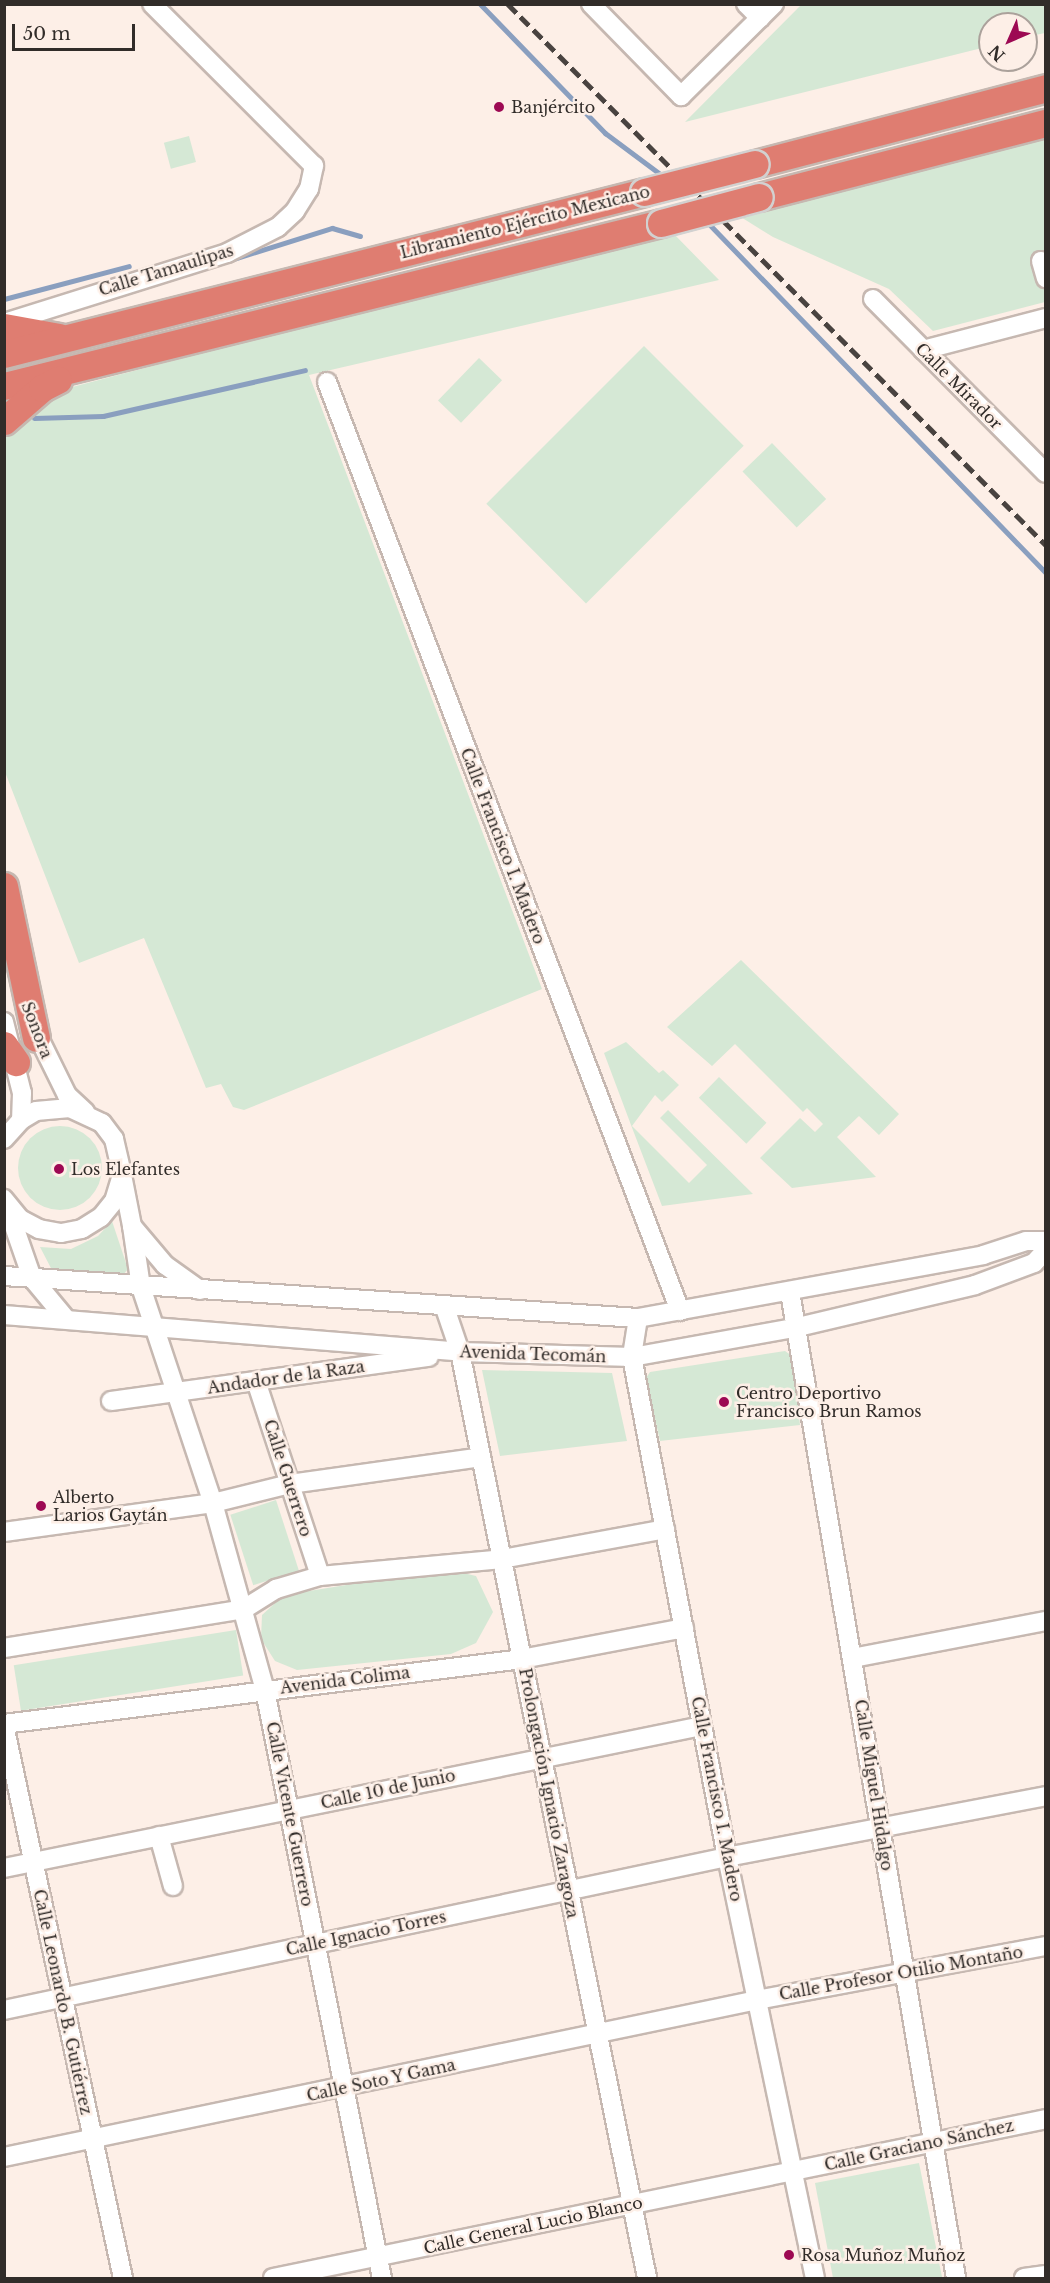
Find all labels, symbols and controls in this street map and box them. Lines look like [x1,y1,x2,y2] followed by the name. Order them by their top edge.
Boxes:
[15,12,138,50] scale bar
[978,12,1038,72] north arrow
[23,23,71,45] text: 50 m
[984,41,1009,66] text: N
[511,97,595,117] place label: Banjército
[492,100,506,114] marker: Banjército
[398,182,652,262] street label: Libramiento Ejército Mexicano
[96,240,236,300] street label: Calle Tamaulipas
[912,339,1006,433] street label: Calle Mirador
[457,745,549,947] street label: Calle Francisco I. Madero
[18,999,56,1061] street label: Sonora
[71,1159,180,1179] place label: Los Elefantes
[52,1162,66,1176] marker: Los Elefantes
[459,1342,607,1366] street label: Avenida Tecomán
[206,1356,366,1398] street label: Andador de la Raza
[736,1383,922,1421] place label: Centro Deportivo Francisco Brun Ramos
[717,1395,731,1409] marker: Centro Deportivo Francisco Brun Ramos
[260,1417,316,1539] street label: Calle Guerrero
[53,1487,168,1525] place label: Alberto Larios Gaytán
[34,1499,48,1513] marker: Alberto Larios Gaytán
[279,1663,411,1697] street label: Avenida Colima
[515,1666,583,1920] street label: Prolongación Ignacio Zaragoza
[688,1695,746,1903] street label: Calle Francisco I. Madero
[851,1698,897,1872] street label: Calle Miguel Hidalgo
[263,1720,317,1908] street label: Calle Vicente Guerrero
[319,1765,457,1813] street label: Calle 10 de Junio
[30,1888,96,2116] street label: Calle Leonardo B. Gutiérrez
[284,1907,448,1959] street label: Calle Ignacio Torres
[777,1942,1025,2004] street label: Calle Profesor Otilio Montaño
[304,2055,458,2105] street label: Calle Soto Y Gama
[823,2116,1015,2174] street label: Calle Graciano Sánchez
[422,2192,644,2258] street label: Calle General Lucio Blanco
[801,2245,966,2265] place label: Rosa Muñoz Muñoz
[782,2248,796,2262] marker: Rosa Muñoz Muñoz

